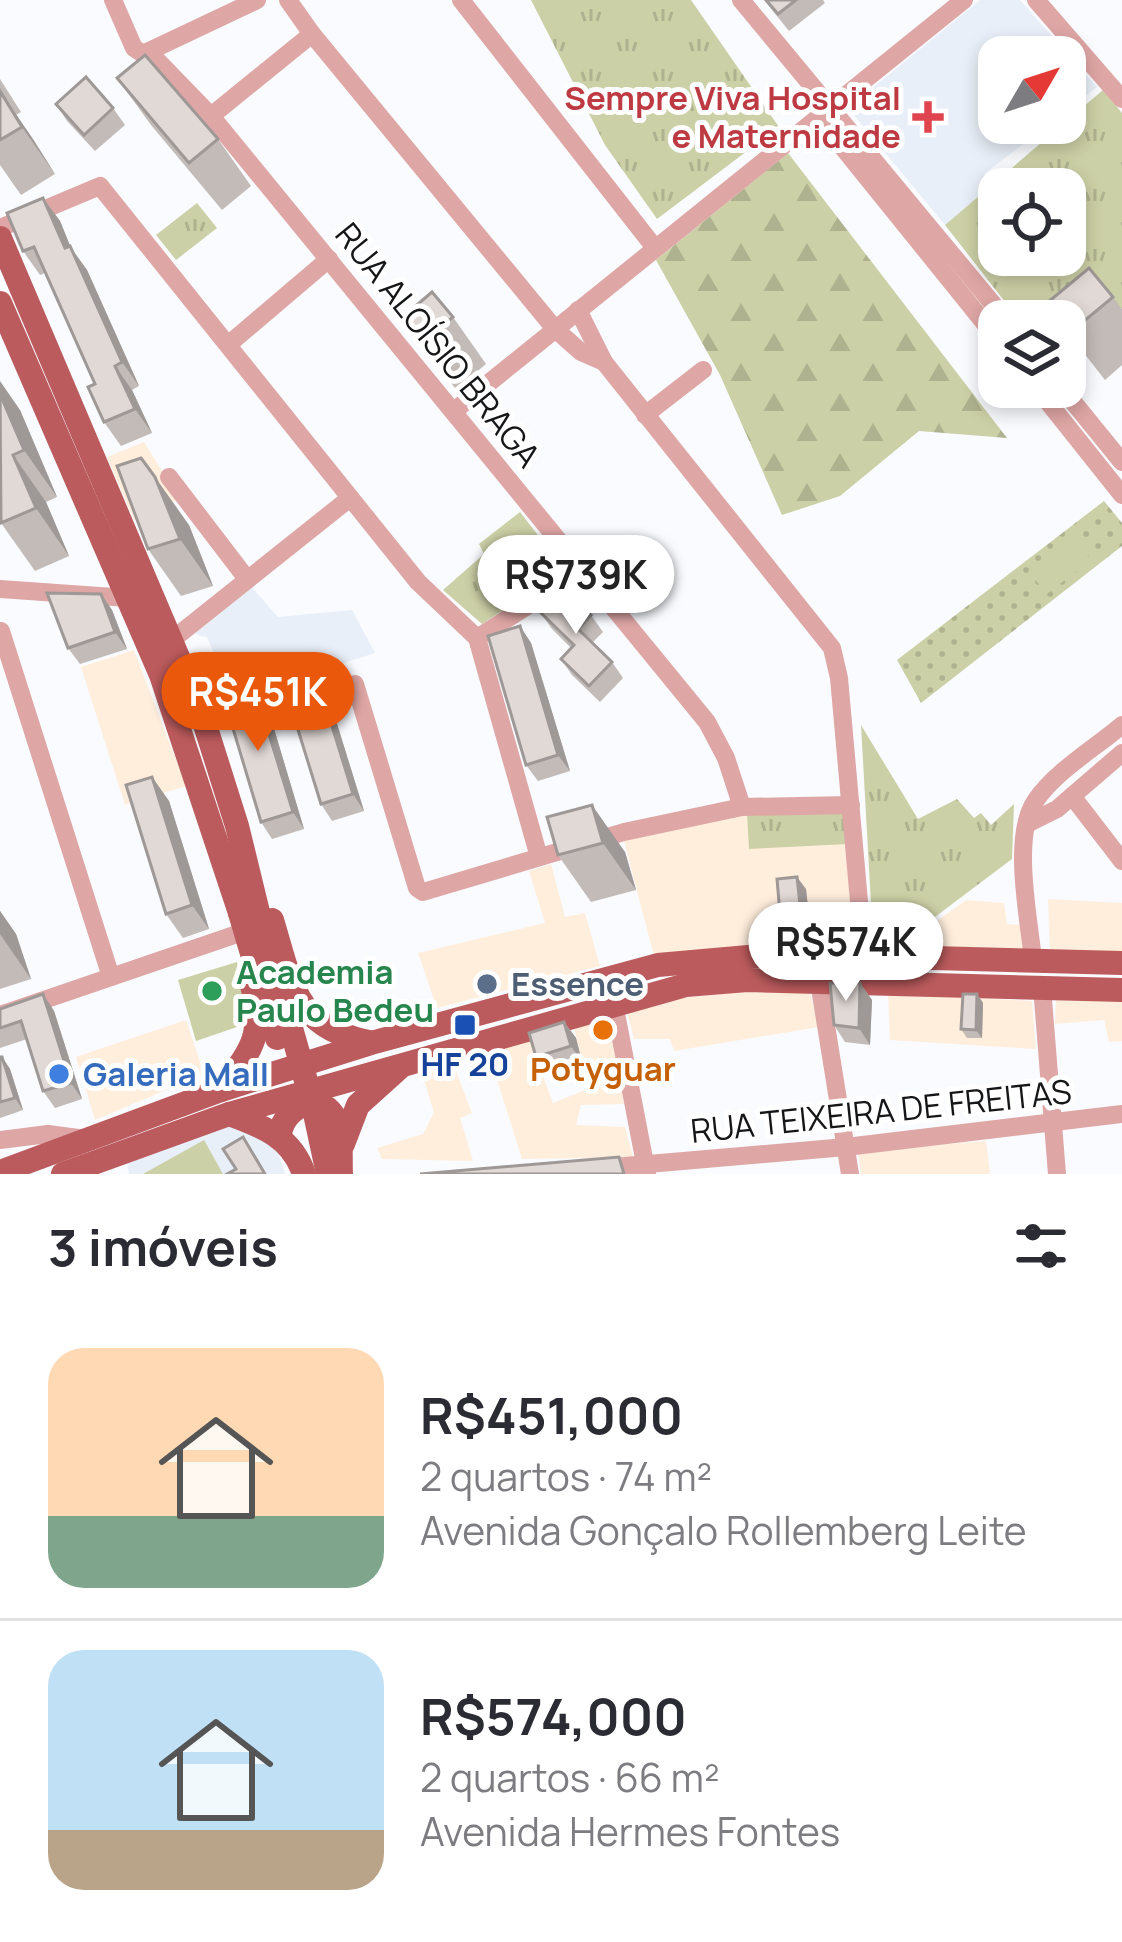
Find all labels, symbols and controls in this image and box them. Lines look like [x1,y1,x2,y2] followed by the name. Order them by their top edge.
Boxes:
[978,36,1086,144] north arrow
[978,36,1086,408] map controls
[564,75,901,158] place label: Sempre Viva Hospital e Maternidade
[912,101,944,133] marker: Sempre Viva Hospital e Maternidade
[978,168,1086,276] button: locate
[326,213,551,476] street label: RUA ALOÍSIO BRAGA
[978,300,1086,408] button: layers
[478,535,674,637] pin: R$739K
[504,547,648,601] text: R$739K
[160,652,356,754] pin: R$451K
[188,664,328,718] text: R$451K
[748,902,944,1004] pin: R$574K
[775,914,917,968] text: R$574K
[236,949,434,1032] place label: Academia Paulo Bedeu
[511,961,644,1006] place label: Essence
[474,971,500,997] marker: Essence
[199,978,225,1004] marker: Academia Paulo Bedeu
[452,1012,478,1038] marker: HF 20
[590,1017,616,1043] marker: Potyguar
[420,1041,510,1086] place label: HF 20
[530,1046,676,1091] place label: Potyguar
[83,1051,269,1096] place label: Galeria Mall
[46,1061,72,1087] marker: Galeria Mall
[688,1068,1074,1153] street label: RUA TEIXEIRA DE FREITAS
[48,1212,278,1281] text: 3 imóveis
[1008,1213,1074,1279] icon: filters
[420,1380,683,1449] text: R$451,000
[144,1396,288,1540] icon: home
[420,1449,712,1503] text: 2 quartos · 74 m²
[420,1503,1027,1557] text: Avenida Gonçalo Rollemberg Leite
[420,1681,687,1750] text: R$574,000
[144,1698,288,1842] icon: home
[420,1750,720,1804] text: 2 quartos · 66 m²
[420,1804,840,1858] text: Avenida Hermes Fontes

